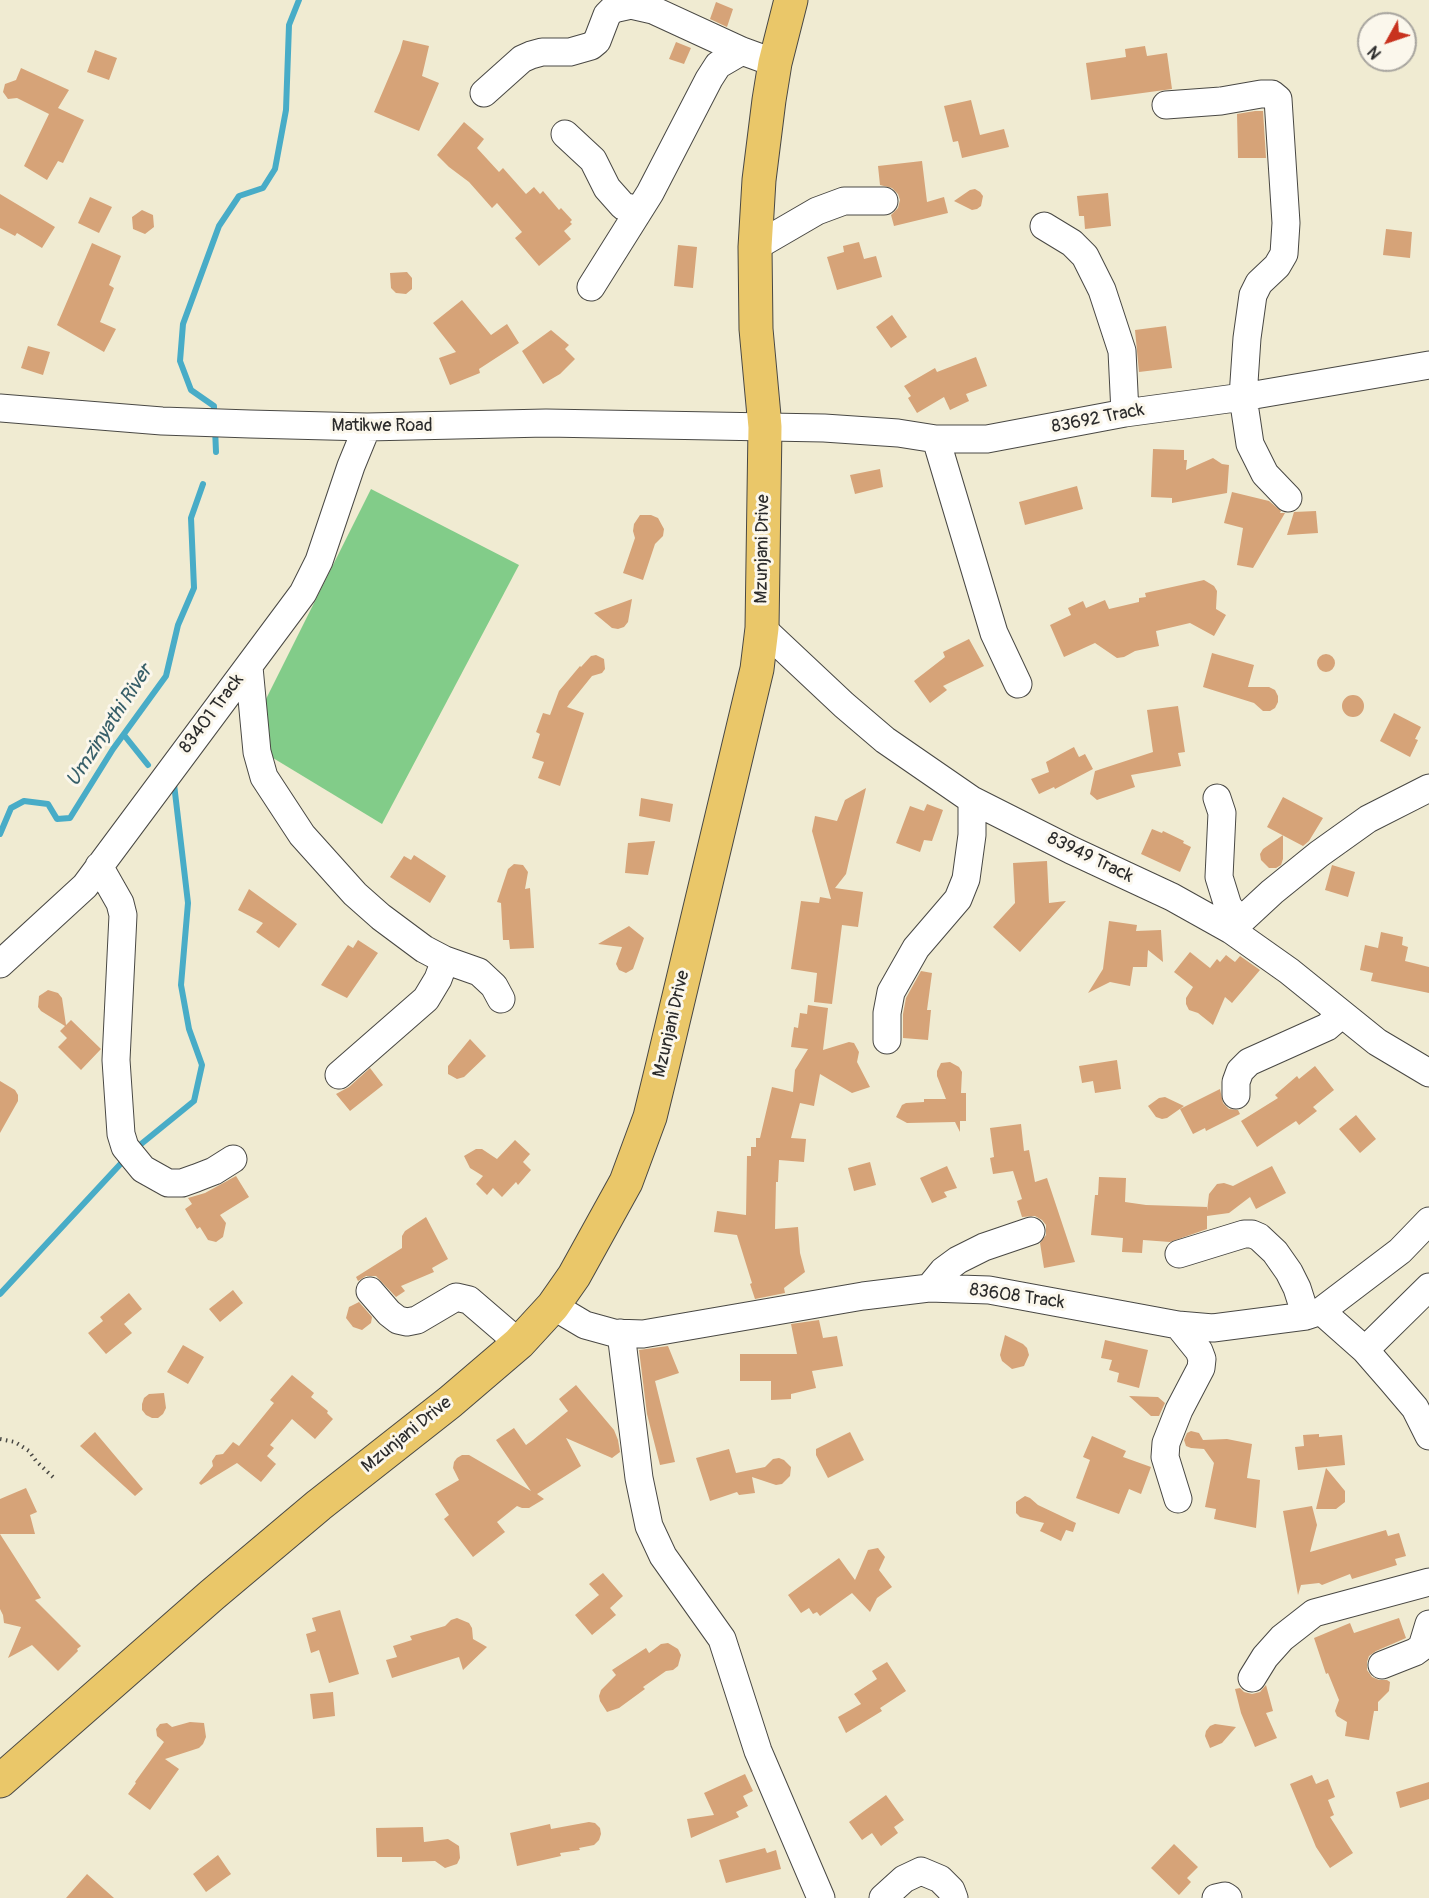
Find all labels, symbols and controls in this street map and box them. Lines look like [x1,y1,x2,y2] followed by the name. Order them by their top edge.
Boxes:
[1357,12,1417,72] north arrow
[1364,42,1386,63] text: N
[1050,399,1146,439] street label: 83692 Track
[332,415,432,437] street label: Matikwe Road
[751,494,775,604] street label: Mzunjani Drive
[62,661,158,791] water label: Umzinyathi River
[175,670,249,758] street label: 83401 Track
[1044,828,1136,888] street label: 83949 Track
[649,968,695,1080] street label: Mzunjani Drive
[968,1280,1066,1314] street label: 83608 Track
[358,1392,456,1478] street label: Mzunjani Drive

